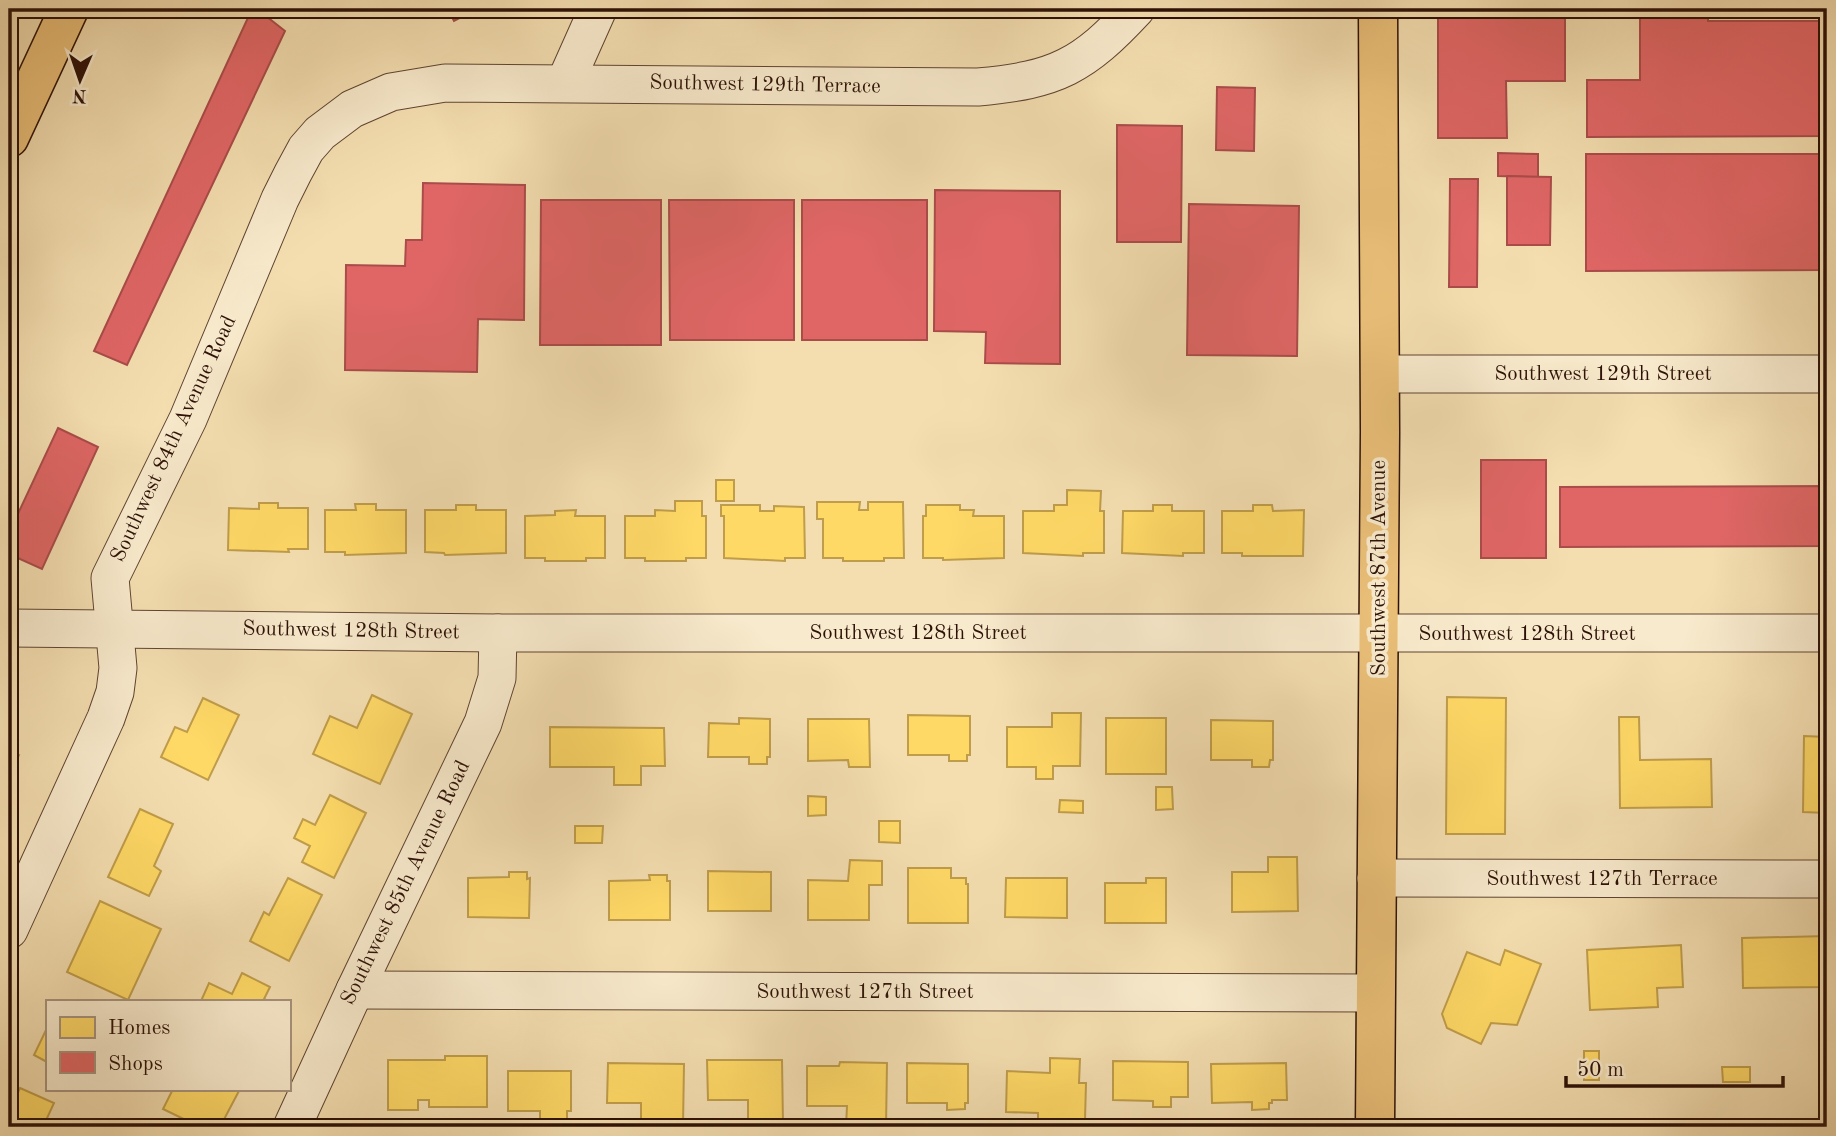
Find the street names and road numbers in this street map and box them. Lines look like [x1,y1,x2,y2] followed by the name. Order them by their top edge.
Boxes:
[649,72,881,98] street label: Southwest 129th Terrace
[108,313,240,565] street label: Southwest 84th Avenue Road
[1494,364,1712,385] street label: Southwest 129th Street
[1369,460,1390,676] street label: Southwest 87th Avenue
[242,619,460,643] street label: Southwest 128th Street
[809,623,1027,644] street label: Southwest 128th Street
[1418,624,1636,645] street label: Southwest 128th Street
[338,757,474,1009] street label: Southwest 85th Avenue Road
[1486,869,1718,890] street label: Southwest 127th Terrace
[756,982,974,1003] street label: Southwest 127th Street

